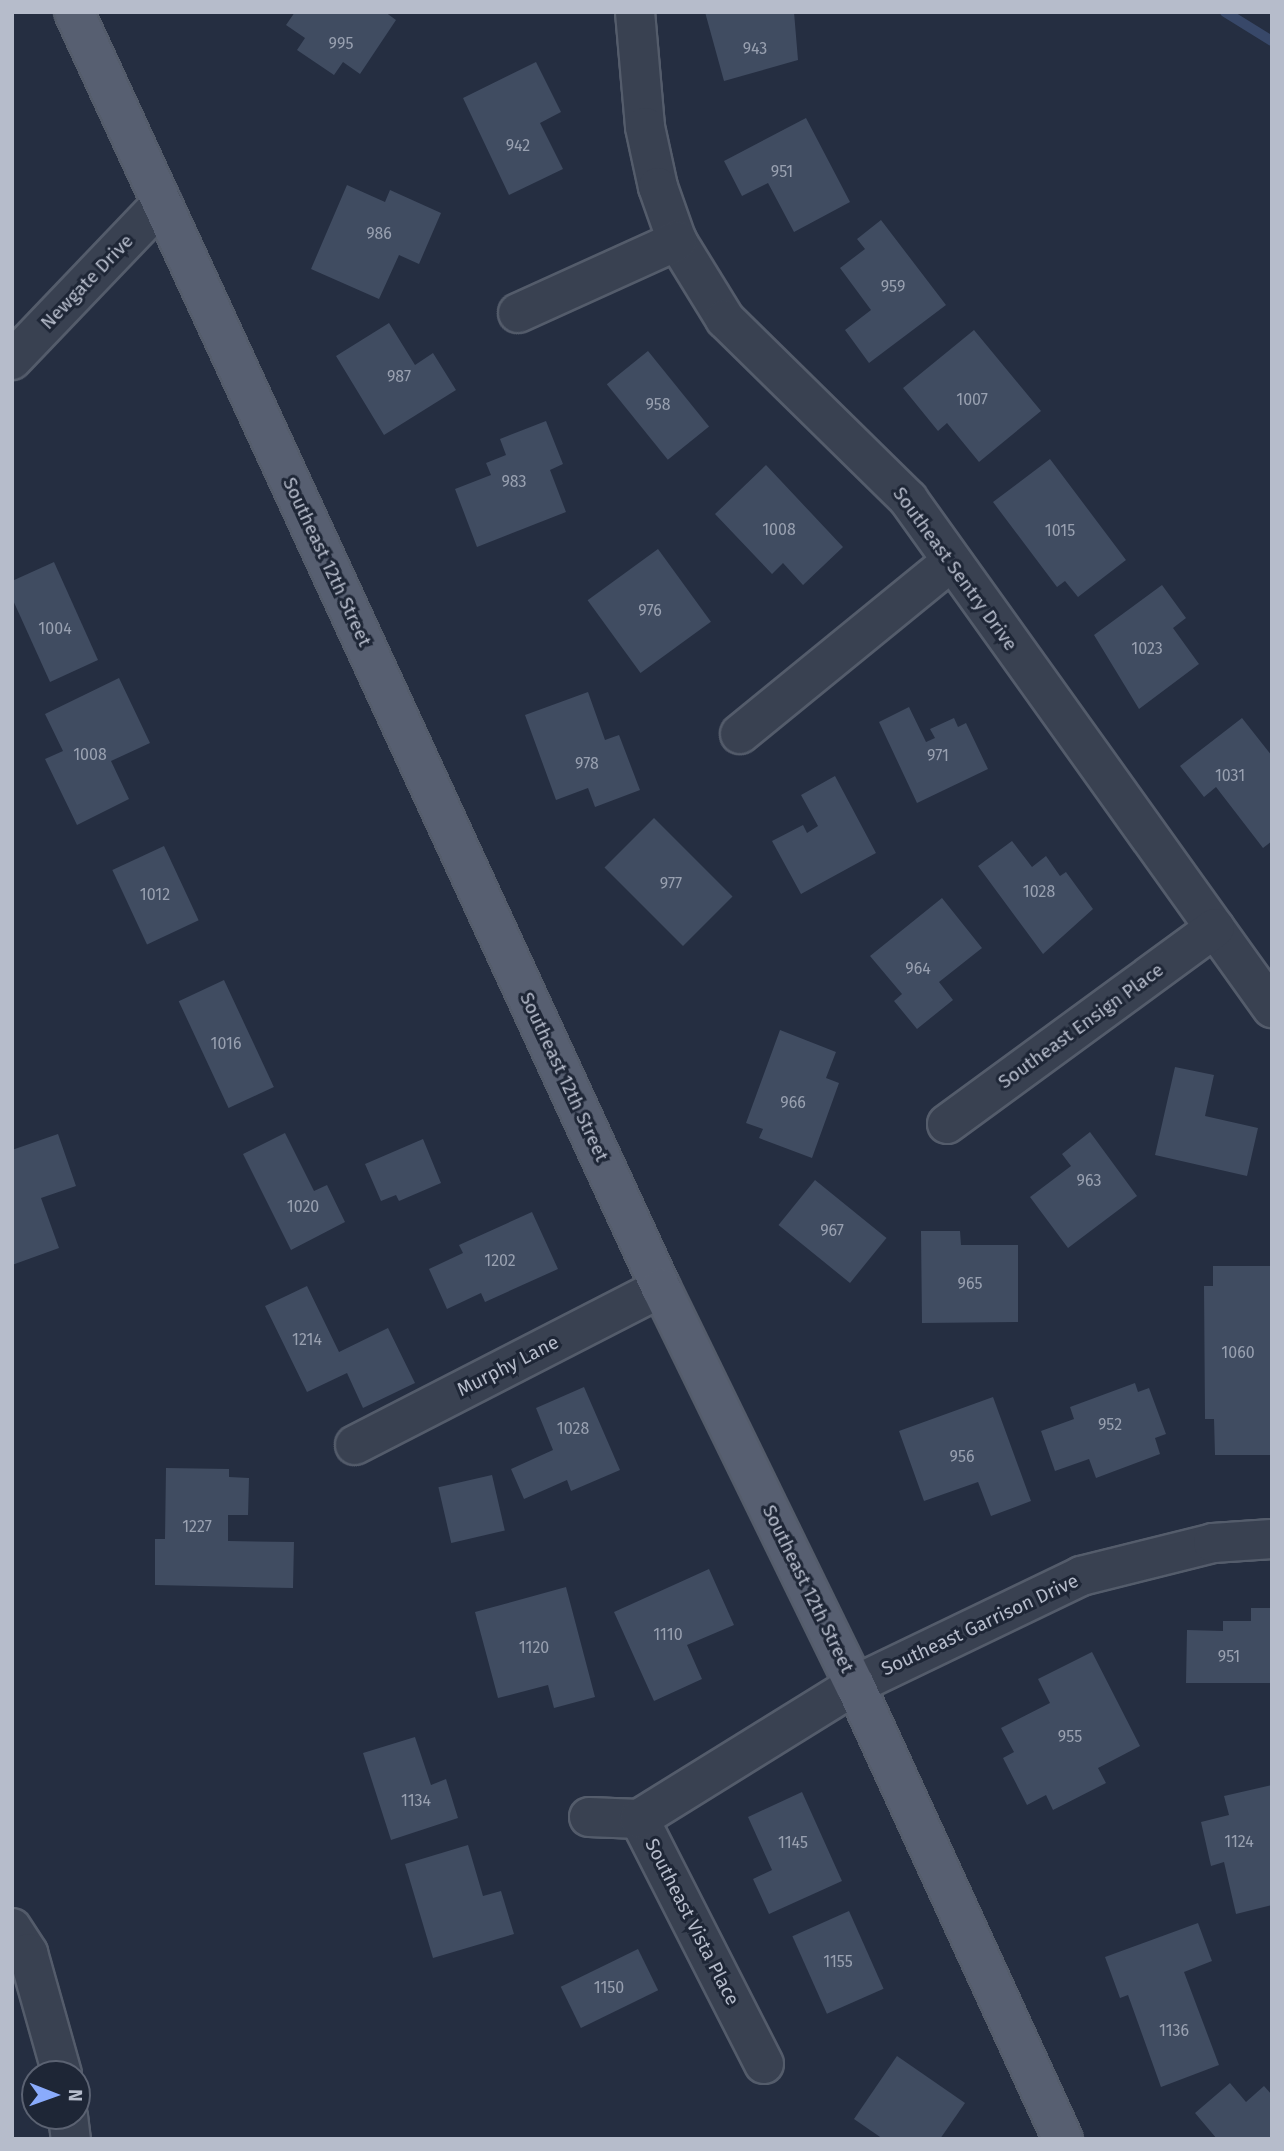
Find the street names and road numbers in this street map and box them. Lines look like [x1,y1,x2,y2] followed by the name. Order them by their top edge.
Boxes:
[36,230,138,334] street label: Newgate Drive
[278,474,376,650] street label: Southeast 12th Street
[888,483,1022,655] street label: Southeast Sentry Drive
[994,958,1168,1094] street label: Southeast Ensign Place
[515,989,613,1165] street label: Southeast 12th Street
[453,1331,563,1401] street label: Murphy Lane
[757,1501,859,1677] street label: Southeast 12th Street
[878,1569,1082,1681] street label: Southeast Garrison Drive
[640,1835,744,2009] street label: Southeast Vista Place

